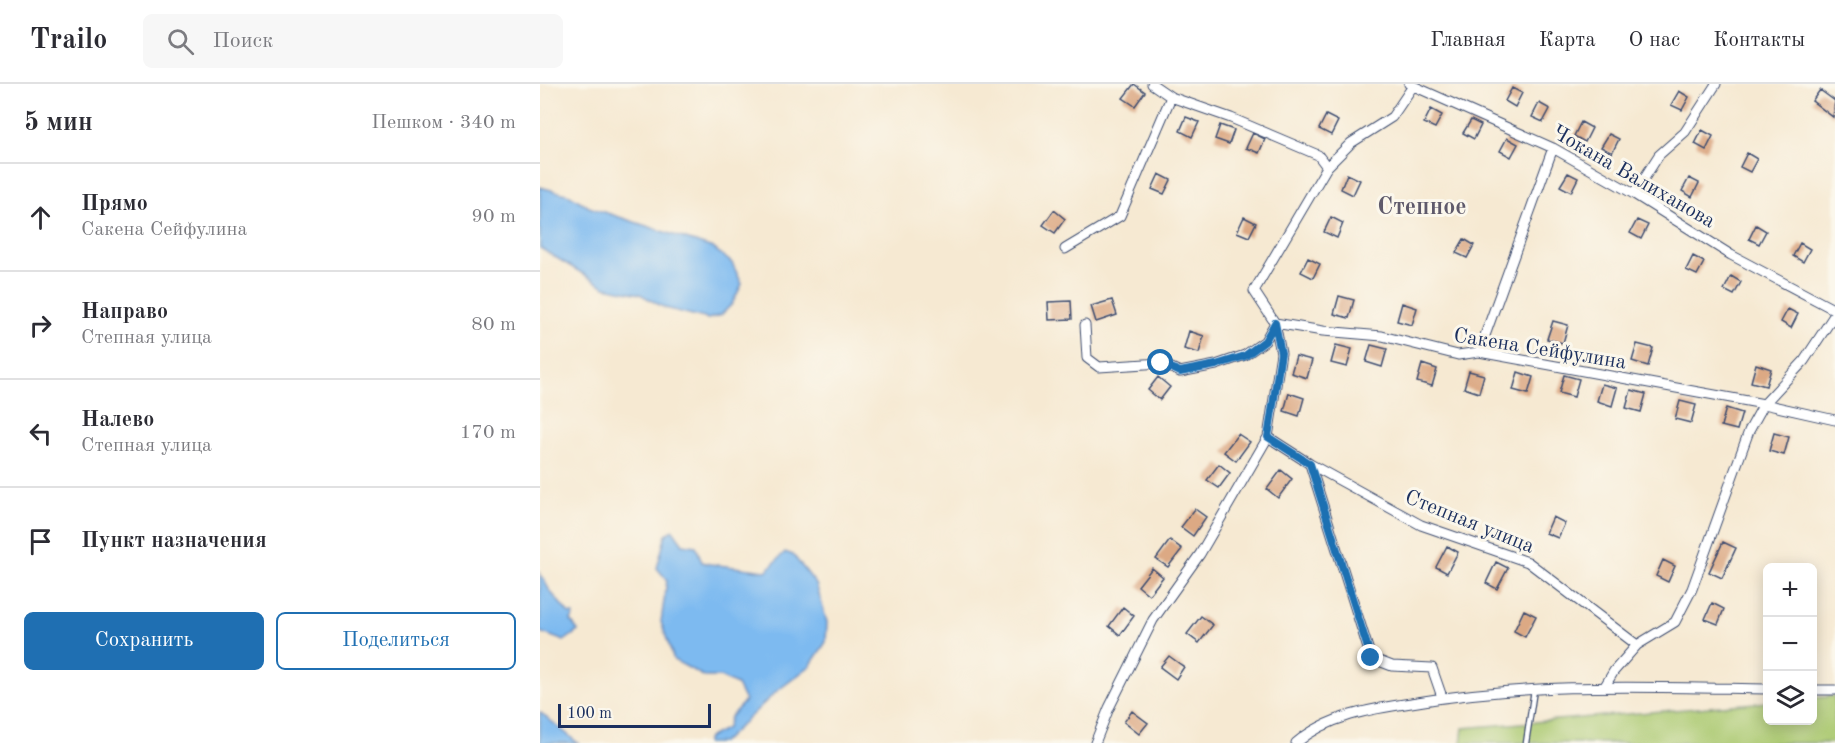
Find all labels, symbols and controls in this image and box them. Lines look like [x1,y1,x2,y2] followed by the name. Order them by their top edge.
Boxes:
[143,14,563,68] search box
[164,25,197,58] icon: search
[30,27,107,55] text: Trailo
[212,30,273,52] text: Поиск
[1430,30,1506,51] text: Главная
[1539,30,1596,51] text: Карта
[1629,30,1680,51] text: О нас
[1713,30,1805,51] text: Контакты
[24,110,93,136] text: 5 мин
[371,113,516,133] text: Пешком · 340 m
[1548,122,1719,233] street label: Чокана Валиханова
[81,193,148,215] text: Прямо
[1377,196,1467,220] district label: Степное
[24,201,57,234] icon: ahead
[471,207,516,227] text: 90 m
[81,220,247,240] text: Сакена Сейфулина
[81,301,168,323] text: Направо
[24,309,57,342] icon: right
[471,315,516,335] text: 80 m
[1452,325,1628,374] street label: Сакена Сейфулина
[81,328,212,348] text: Степная улица
[1147,349,1173,375] route start
[81,409,154,431] text: Налево
[24,417,57,450] icon: left
[460,423,516,443] text: 170 m
[81,436,212,456] text: Степная улица
[1402,487,1537,558] street label: Степная улица
[24,525,57,558] icon: arrive
[81,530,267,552] text: Пункт назначения
[1763,563,1817,725] map controls
[1763,563,1817,617] button: +
[24,612,264,670] button: Сохранить
[276,612,516,670] button: Поделиться
[1763,617,1817,671] button: −
[1357,644,1383,670] route end
[1763,671,1817,725] button: layers
[558,701,711,728] scale bar
[567,706,612,722] text: 100 m

